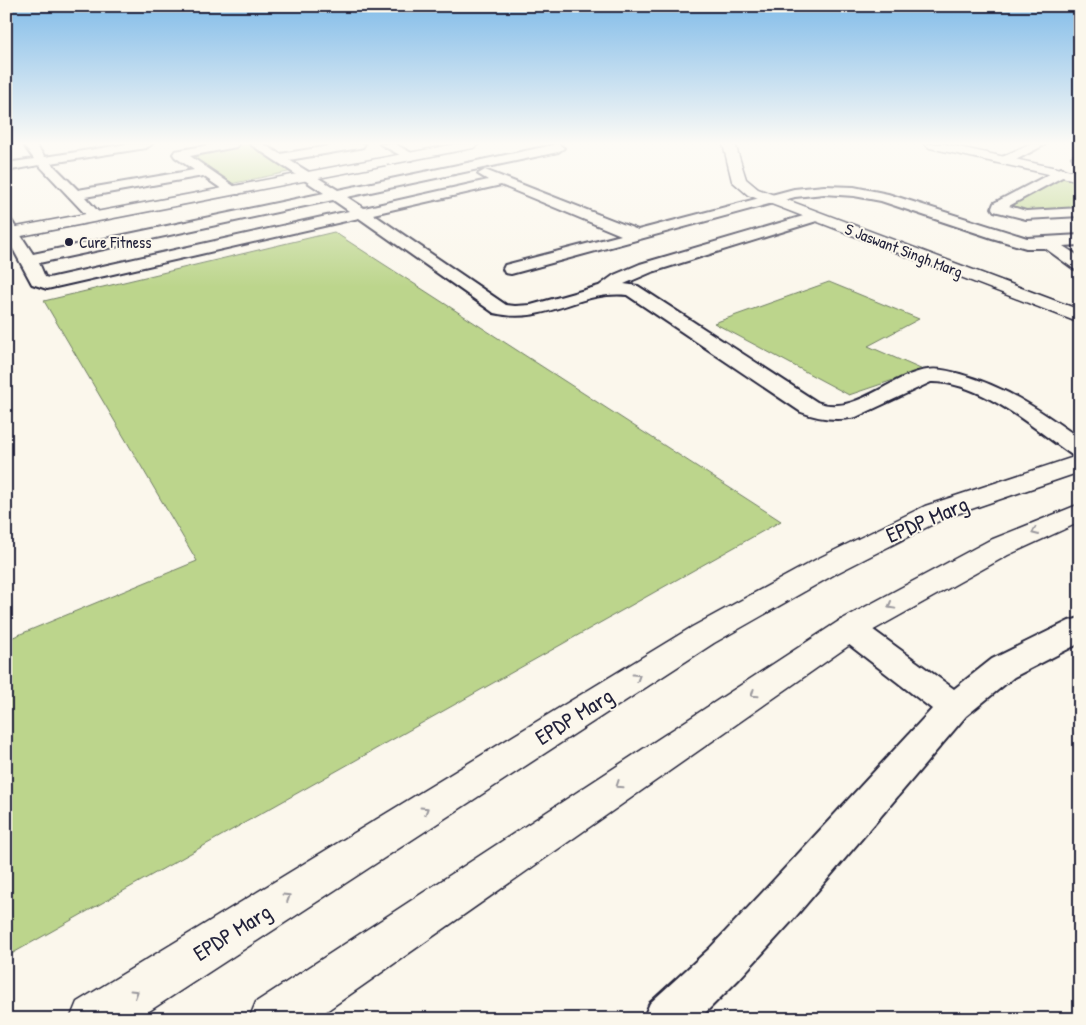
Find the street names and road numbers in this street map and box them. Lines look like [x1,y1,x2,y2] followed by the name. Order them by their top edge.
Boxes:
[842,217,966,283] street label: S Jaswant Singh Marg
[881,488,973,550] street label: EPDP Marg
[529,680,619,752] street label: EPDP Marg
[187,896,277,968] street label: EPDP Marg

